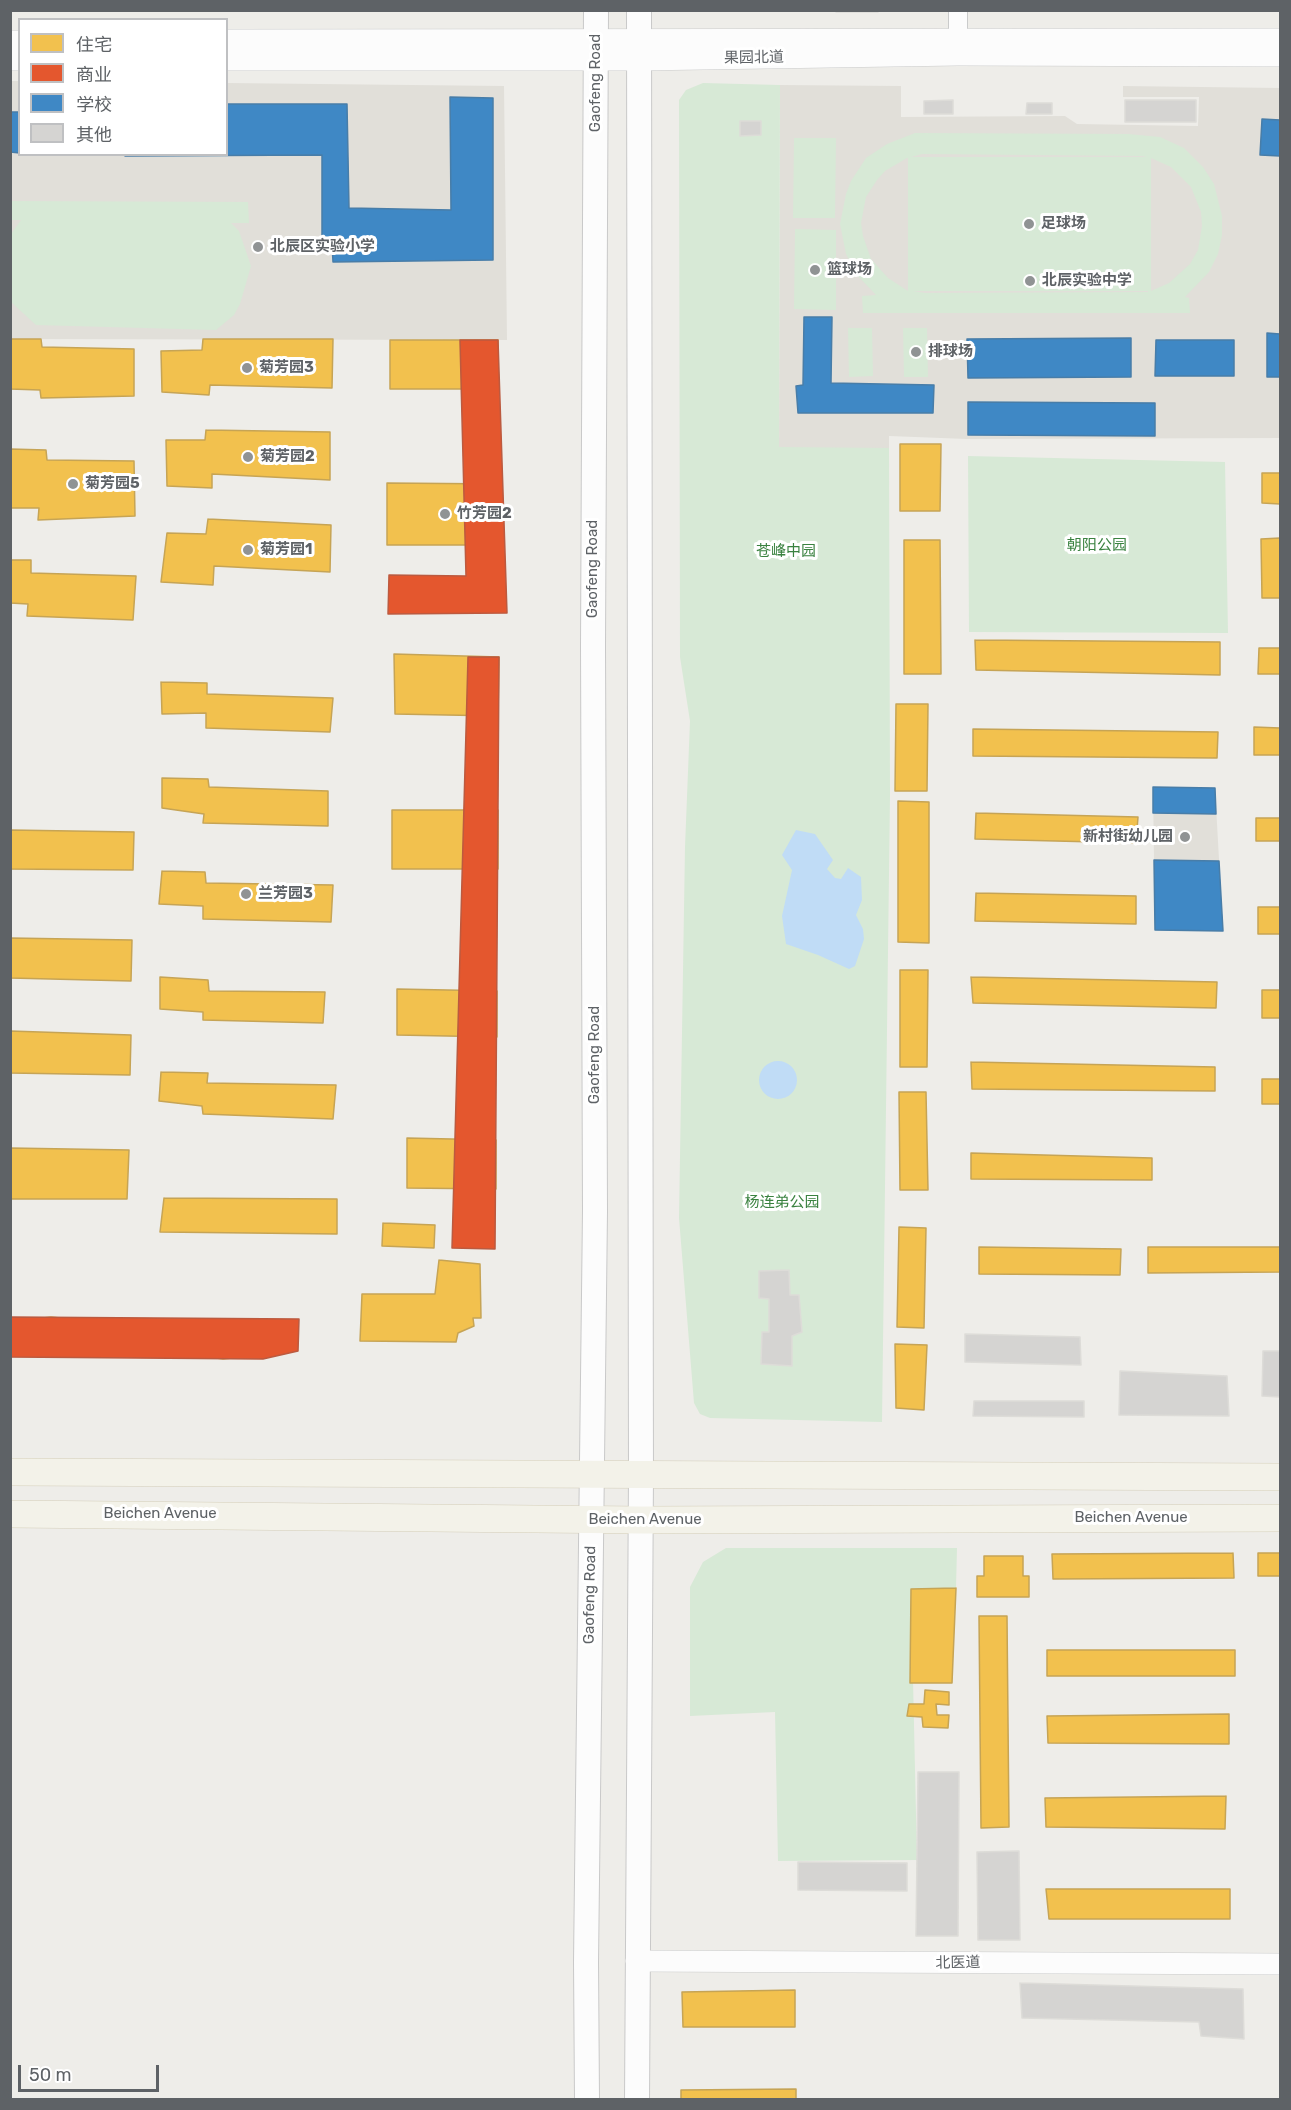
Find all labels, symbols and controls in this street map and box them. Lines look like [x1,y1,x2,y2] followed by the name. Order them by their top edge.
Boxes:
[18,18,228,156] legend
[76,34,112,56] text: 住宅
[587,34,605,132] street label: Gaofeng Road
[724,48,784,68] street label: 果园北道
[76,64,112,86] text: 商业
[76,94,112,116] text: 学校
[76,124,112,146] text: 其他
[1041,215,1086,233] place label: 足球场
[1022,217,1036,231] marker: 足球场
[270,238,375,256] place label: 北辰区实验小学
[251,240,265,254] marker: 北辰区实验小学
[827,261,872,279] place label: 篮球场
[808,263,822,277] marker: 篮球场
[1042,272,1132,290] place label: 北辰实验中学
[1023,274,1037,288] marker: 北辰实验中学
[928,343,973,361] place label: 排球场
[909,345,923,359] marker: 排球场
[259,359,314,377] place label: 菊芳园3
[240,361,254,375] marker: 菊芳园3
[260,448,315,466] place label: 菊芳园2
[241,450,255,464] marker: 菊芳园2
[85,475,140,493] place label: 菊芳园5
[66,477,80,491] marker: 菊芳园5
[457,505,512,523] place label: 竹芳园2
[438,507,452,521] marker: 竹芳园2
[584,520,602,618] street label: Gaofeng Road
[1067,537,1127,555] park label: 朝阳公园
[260,541,312,559] place label: 菊芳园1
[241,543,255,557] marker: 菊芳园1
[756,543,816,561] park label: 苍峰中园
[1083,828,1173,846] place label: 新村街幼儿园
[1178,830,1192,844] marker: 新村街幼儿园
[258,885,313,903] place label: 兰芳园3
[239,887,253,901] marker: 兰芳园3
[586,1006,604,1104] street label: Gaofeng Road
[745,1194,819,1212] park label: 杨连弟公园
[103,1505,217,1523] street label: Beichen Avenue
[1074,1509,1188,1527] street label: Beichen Avenue
[588,1511,702,1529] street label: Beichen Avenue
[580,1546,600,1644] street label: Gaofeng Road
[935,1954,981,1972] street label: 北医道
[21,2053,162,2091] scale bar
[29,2064,72,2086] text: 50 m

